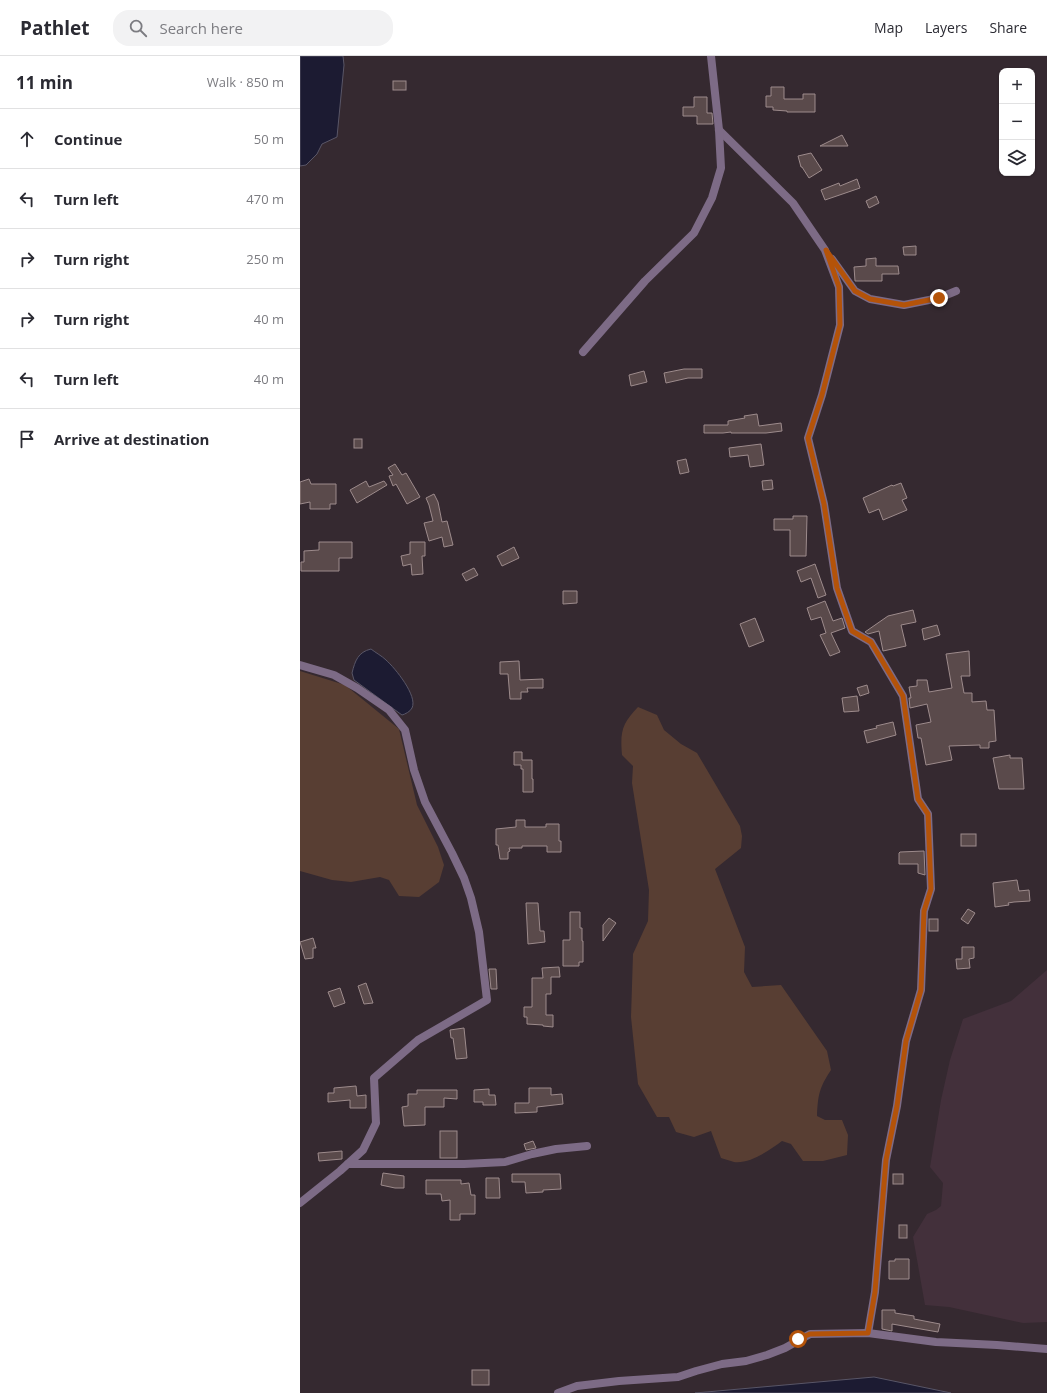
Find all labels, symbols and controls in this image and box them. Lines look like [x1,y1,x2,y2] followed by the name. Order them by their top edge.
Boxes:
[113,10,393,46] search box
[20,15,89,41] text: Pathlet
[127,17,149,39] icon: search
[159,18,243,38] text: Search here
[874,18,903,37] text: Map
[925,18,967,37] text: Layers
[989,18,1027,37] text: Share
[999,68,1035,176] map controls
[999,68,1035,104] button: +
[16,71,73,94] text: 11 min
[207,73,284,91] text: Walk · 850 m
[999,104,1035,140] button: −
[16,128,38,150] icon: ahead
[54,129,122,149] text: Continue
[254,130,284,148] text: 50 m
[999,140,1035,176] button: layers
[16,188,38,210] icon: left
[54,189,119,209] text: Turn left
[246,190,284,208] text: 470 m
[16,248,38,270] icon: right
[54,249,129,269] text: Turn right
[246,250,284,268] text: 250 m
[930,289,948,307] route end
[16,308,38,330] icon: right
[54,309,129,329] text: Turn right
[254,310,284,328] text: 40 m
[16,368,38,390] icon: left
[54,369,119,389] text: Turn left
[254,370,284,388] text: 40 m
[16,428,38,450] icon: arrive
[54,429,209,449] text: Arrive at destination
[789,1330,807,1348] route start

